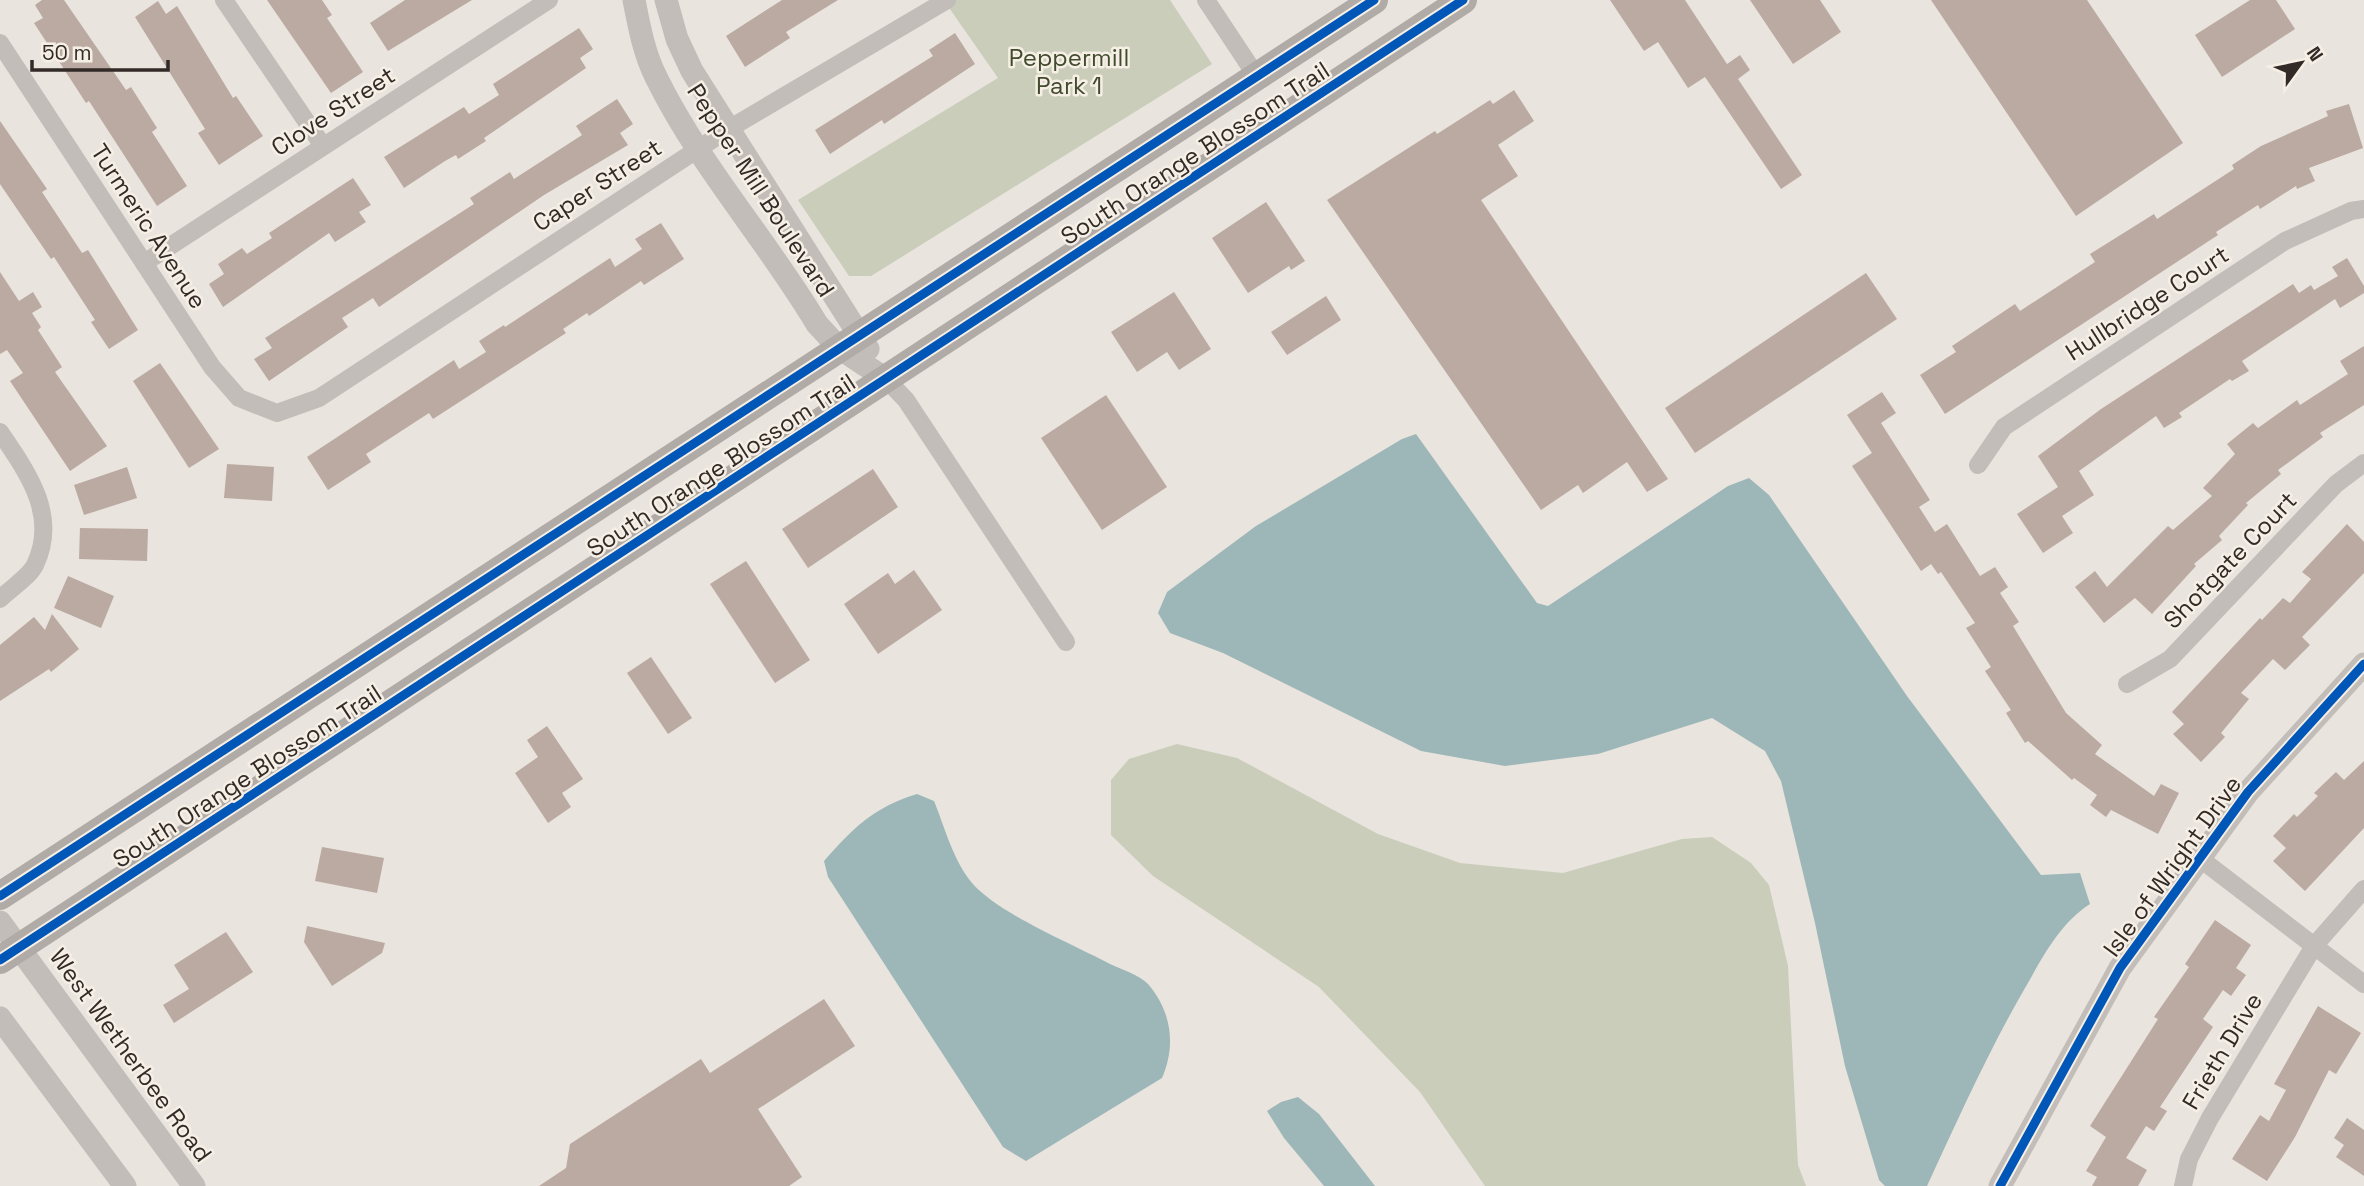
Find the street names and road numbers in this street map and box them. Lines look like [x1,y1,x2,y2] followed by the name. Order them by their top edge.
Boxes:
[1055,54,1335,252] street label: South Orange Blossom Trail
[265,59,401,163] street label: Clove Street
[680,77,842,303] street label: Pepper Mill Boulevard
[527,132,667,238] street label: Caper Street
[84,138,214,314] street label: Turmeric Avenue
[2059,239,2235,367] street label: Hullbridge Court
[581,366,861,564] street label: South Orange Blossom Trail
[2157,485,2303,635] street label: Shotgate Court
[107,677,387,875] street label: South Orange Blossom Trail
[2096,769,2248,963] street label: Isle of Wright Drive
[43,942,219,1168] street label: West Wetherbee Road
[2175,987,2269,1115] street label: Frieth Drive

